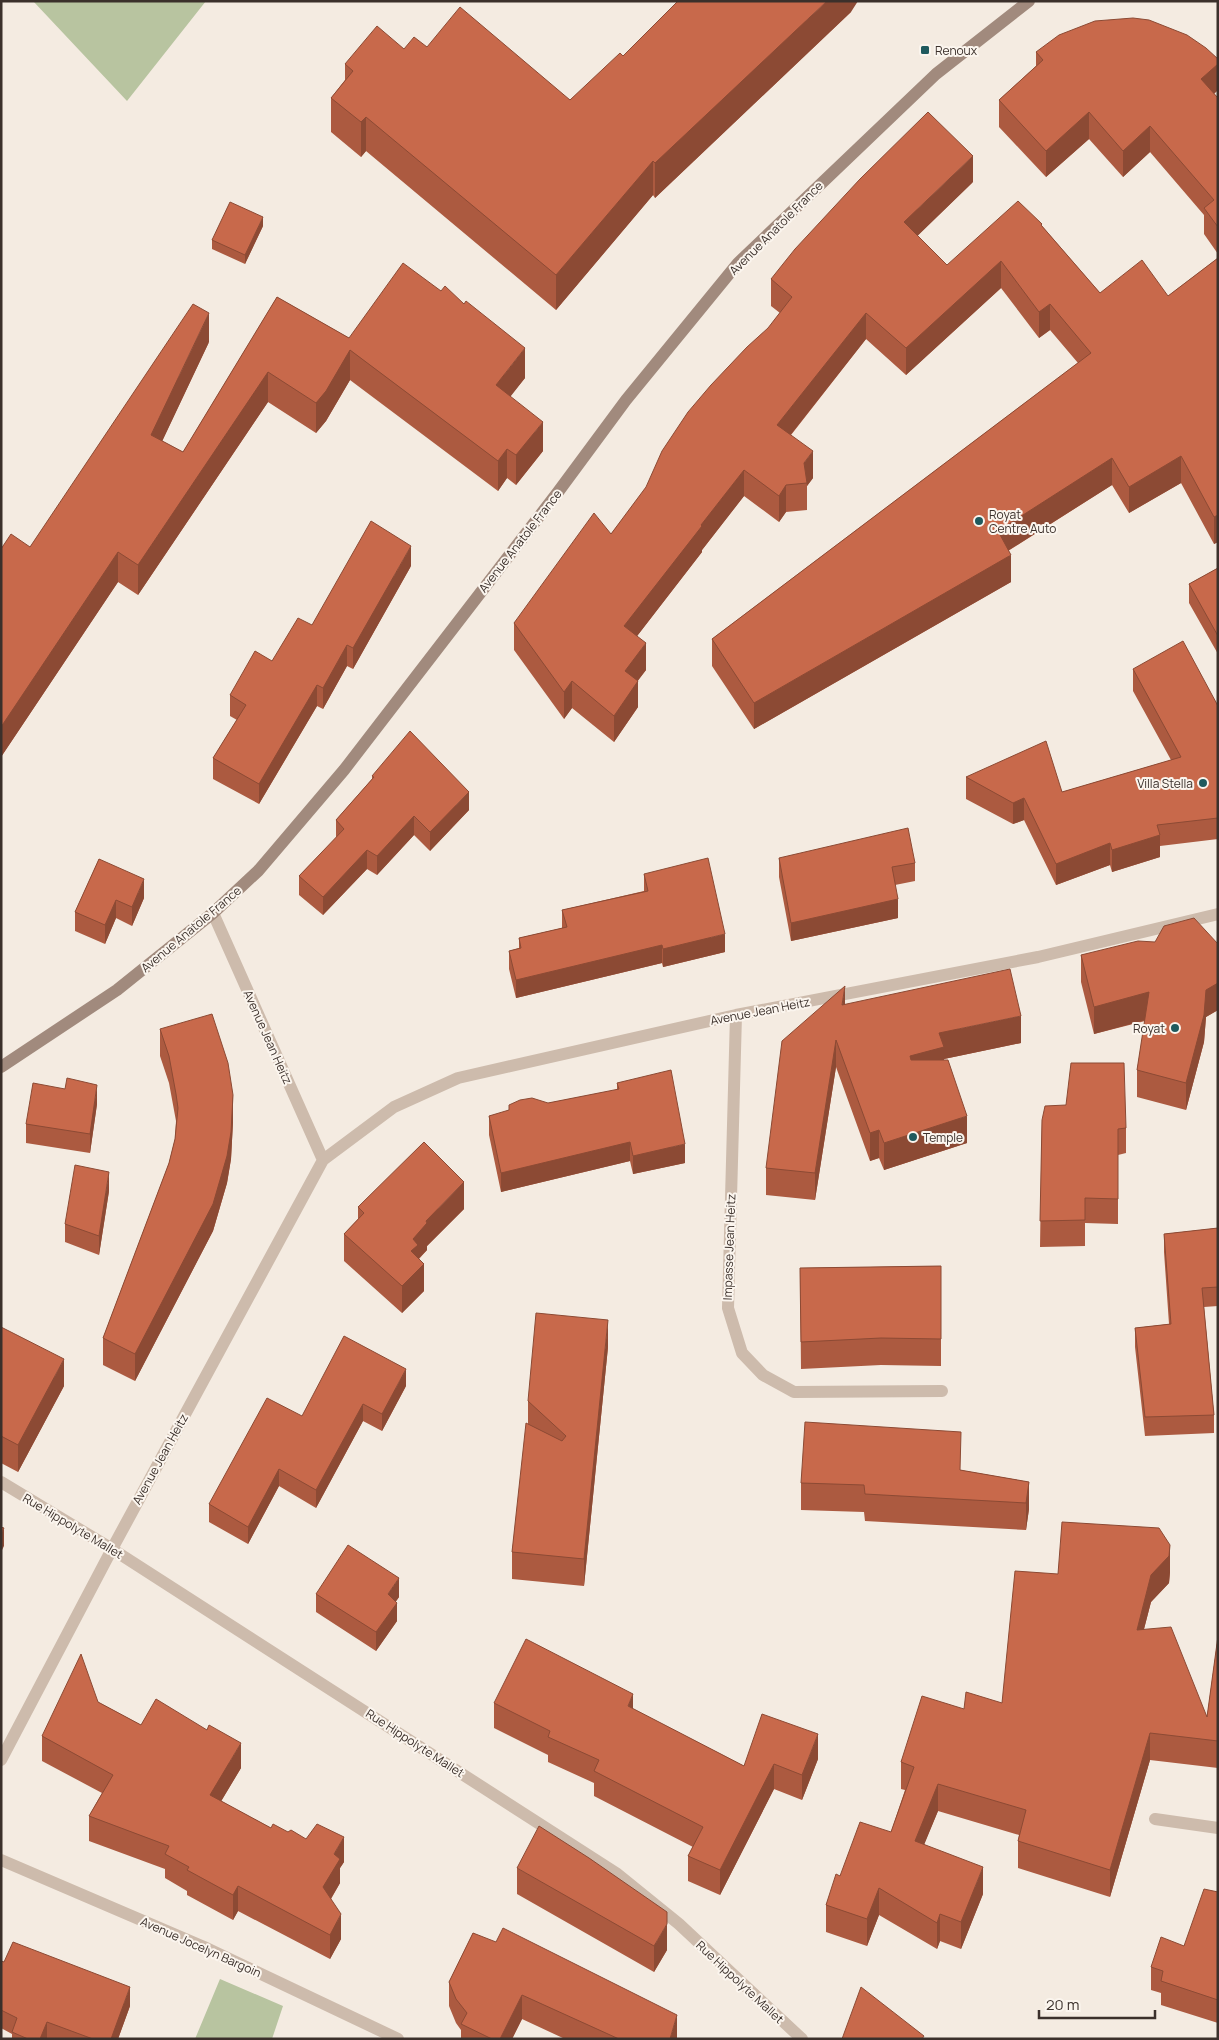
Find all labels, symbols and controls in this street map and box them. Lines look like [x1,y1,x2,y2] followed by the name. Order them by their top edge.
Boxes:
[935,42,978,59] place label: Renoux
[919,44,931,56] marker: Renoux
[725,177,827,279] street label: Avenue Anatole France
[474,486,566,596] street label: Avenue Anatole France
[989,506,1056,537] place label: Royat Centre Auto
[973,515,985,527] marker: Royat Centre Auto
[1137,775,1193,792] place label: Villa Stella
[1197,777,1209,789] marker: Villa Stella
[137,882,245,976] street label: Avenue Anatole France
[240,987,296,1087] street label: Avenue Jean Heitz
[709,993,811,1029] street label: Avenue Jean Heitz
[1133,1020,1165,1037] place label: Royat
[1169,1022,1181,1034] marker: Royat
[923,1129,963,1146] place label: Temple
[907,1131,919,1143] marker: Temple
[719,1193,739,1301] street label: Impasse Jean Heitz
[128,1411,192,1507] street label: Avenue Jean Heitz
[20,1489,126,1563] street label: Rue Hippolyte Mallet
[362,1705,468,1781] street label: Rue Hippolyte Mallet
[138,1913,264,1981] street label: Avenue Jocelyn Bargoin
[692,1937,788,2027] street label: Rue Hippolyte Mallet
[1039,1988,1155,2020] scale bar
[1046,1994,1079,2015] text: 20 m

